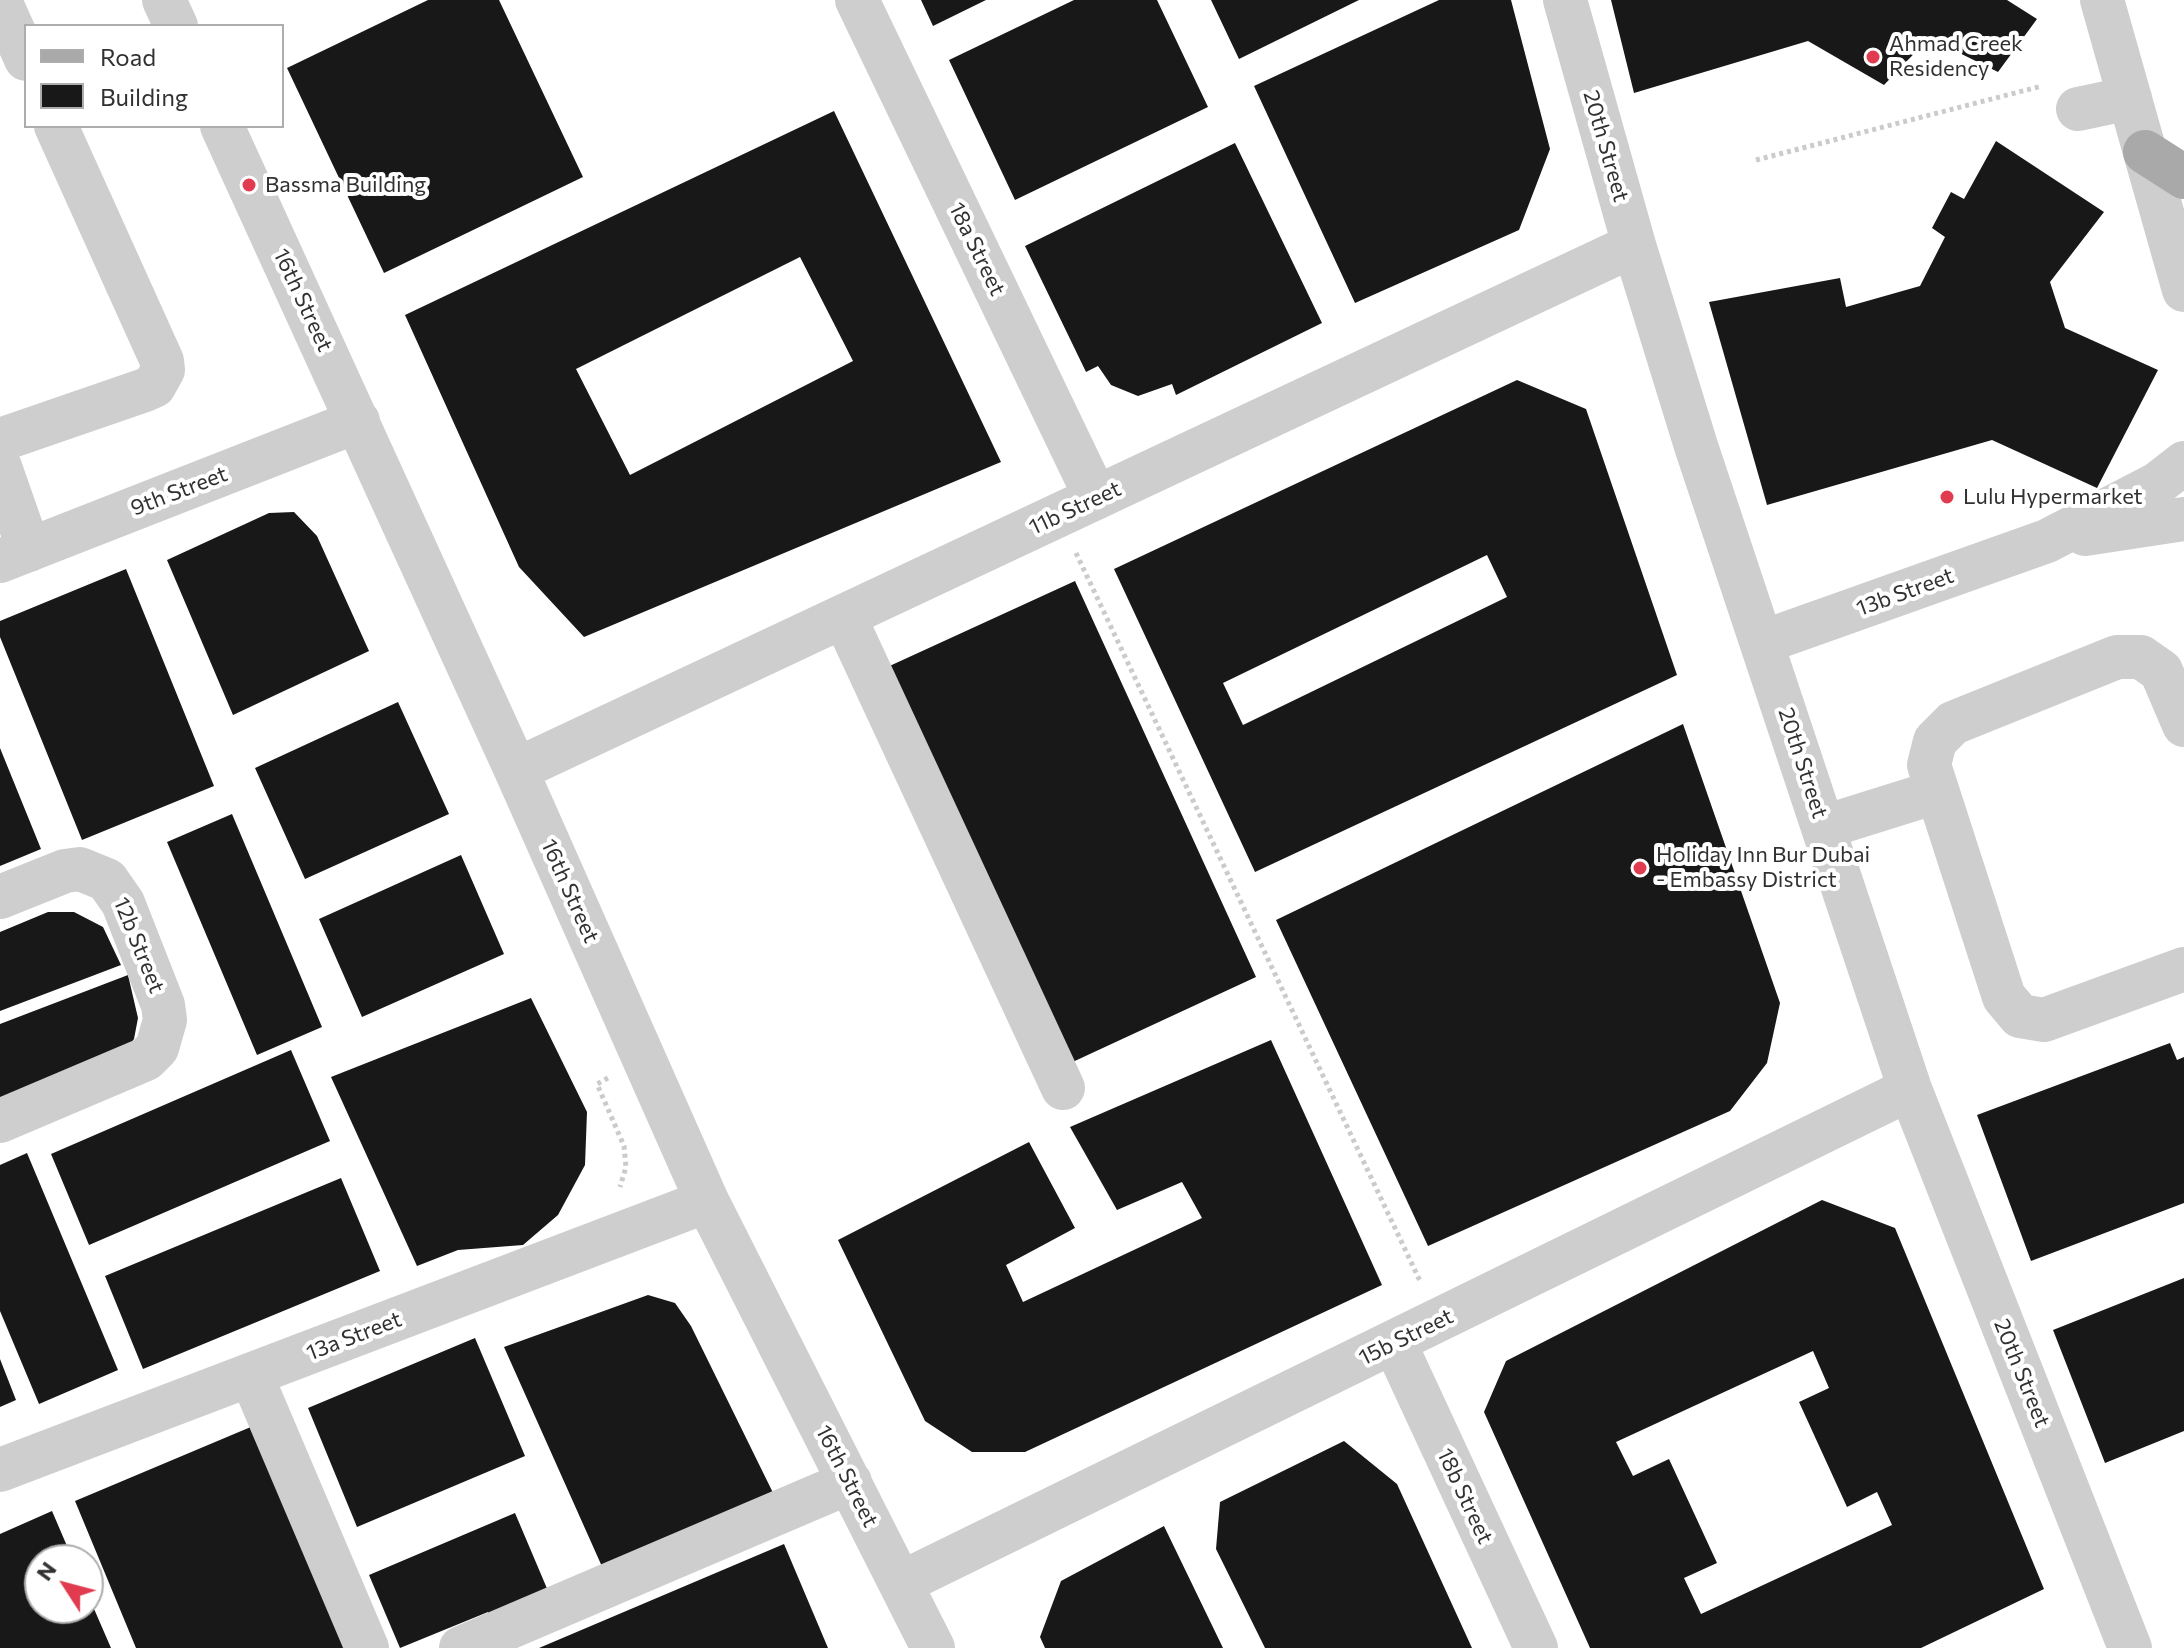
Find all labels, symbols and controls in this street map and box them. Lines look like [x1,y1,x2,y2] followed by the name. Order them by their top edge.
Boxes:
[24,24,284,128] legend
[1889,31,2023,82] place label: Ahmad Creek Residency
[100,42,156,71] text: Road
[1864,48,1882,66] marker: Ahmad Creek Residency
[100,82,188,111] text: Building
[1578,87,1634,205] street label: 20th Street
[265,172,426,198] place label: Bassma Building
[240,176,258,194] marker: Bassma Building
[943,198,1011,300] street label: 18a Street
[268,244,338,356] street label: 16th Street
[127,461,231,521] street label: 9th Street
[1025,475,1125,541] street label: 11b Street
[1963,484,2143,510] place label: Lulu Hypermarket
[1938,488,1956,506] marker: Lulu Hypermarket
[1853,562,1957,622] street label: 13b Street
[1773,704,1833,822] street label: 20th Street
[535,835,605,947] street label: 16th Street
[1656,842,1870,894] place label: Holiday Inn Bur Dubai - Embassy District
[1631,859,1649,877] marker: Holiday Inn Bur Dubai - Embassy District
[108,893,170,997] street label: 12b Street
[1355,1303,1457,1371] street label: 15b Street
[303,1306,405,1366] street label: 13a Street
[1988,1315,2056,1431] street label: 20th Street
[810,1421,884,1531] street label: 16th Street
[1431,1444,1499,1548] street label: 18b Street
[24,1544,104,1624] north arrow
[30,1556,62,1585] text: N

